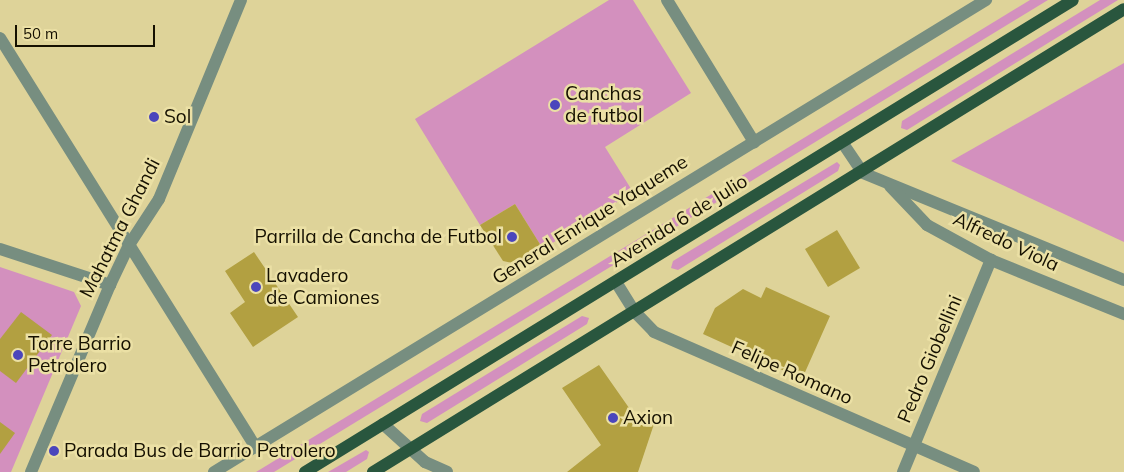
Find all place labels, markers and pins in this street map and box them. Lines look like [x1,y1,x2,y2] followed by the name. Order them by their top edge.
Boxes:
[565,83,643,127] place label: Canchas de futbol
[549,99,561,111] marker: Canchas de futbol
[164,106,191,128] place label: Sol
[148,111,160,123] marker: Sol
[255,226,502,248] place label: Parrilla de Cancha de Futbol
[506,231,518,243] marker: Parrilla de Cancha de Futbol
[266,265,380,309] place label: Lavadero de Camiones
[250,281,262,293] marker: Lavadero de Camiones
[28,333,131,377] place label: Torre Barrio Petrolero
[12,349,24,361] marker: Torre Barrio Petrolero
[623,407,673,429] place label: Axion
[607,412,619,424] marker: Axion
[64,440,336,462] place label: Parada Bus de Barrio Petrolero
[48,445,60,457] marker: Parada Bus de Barrio Petrolero

